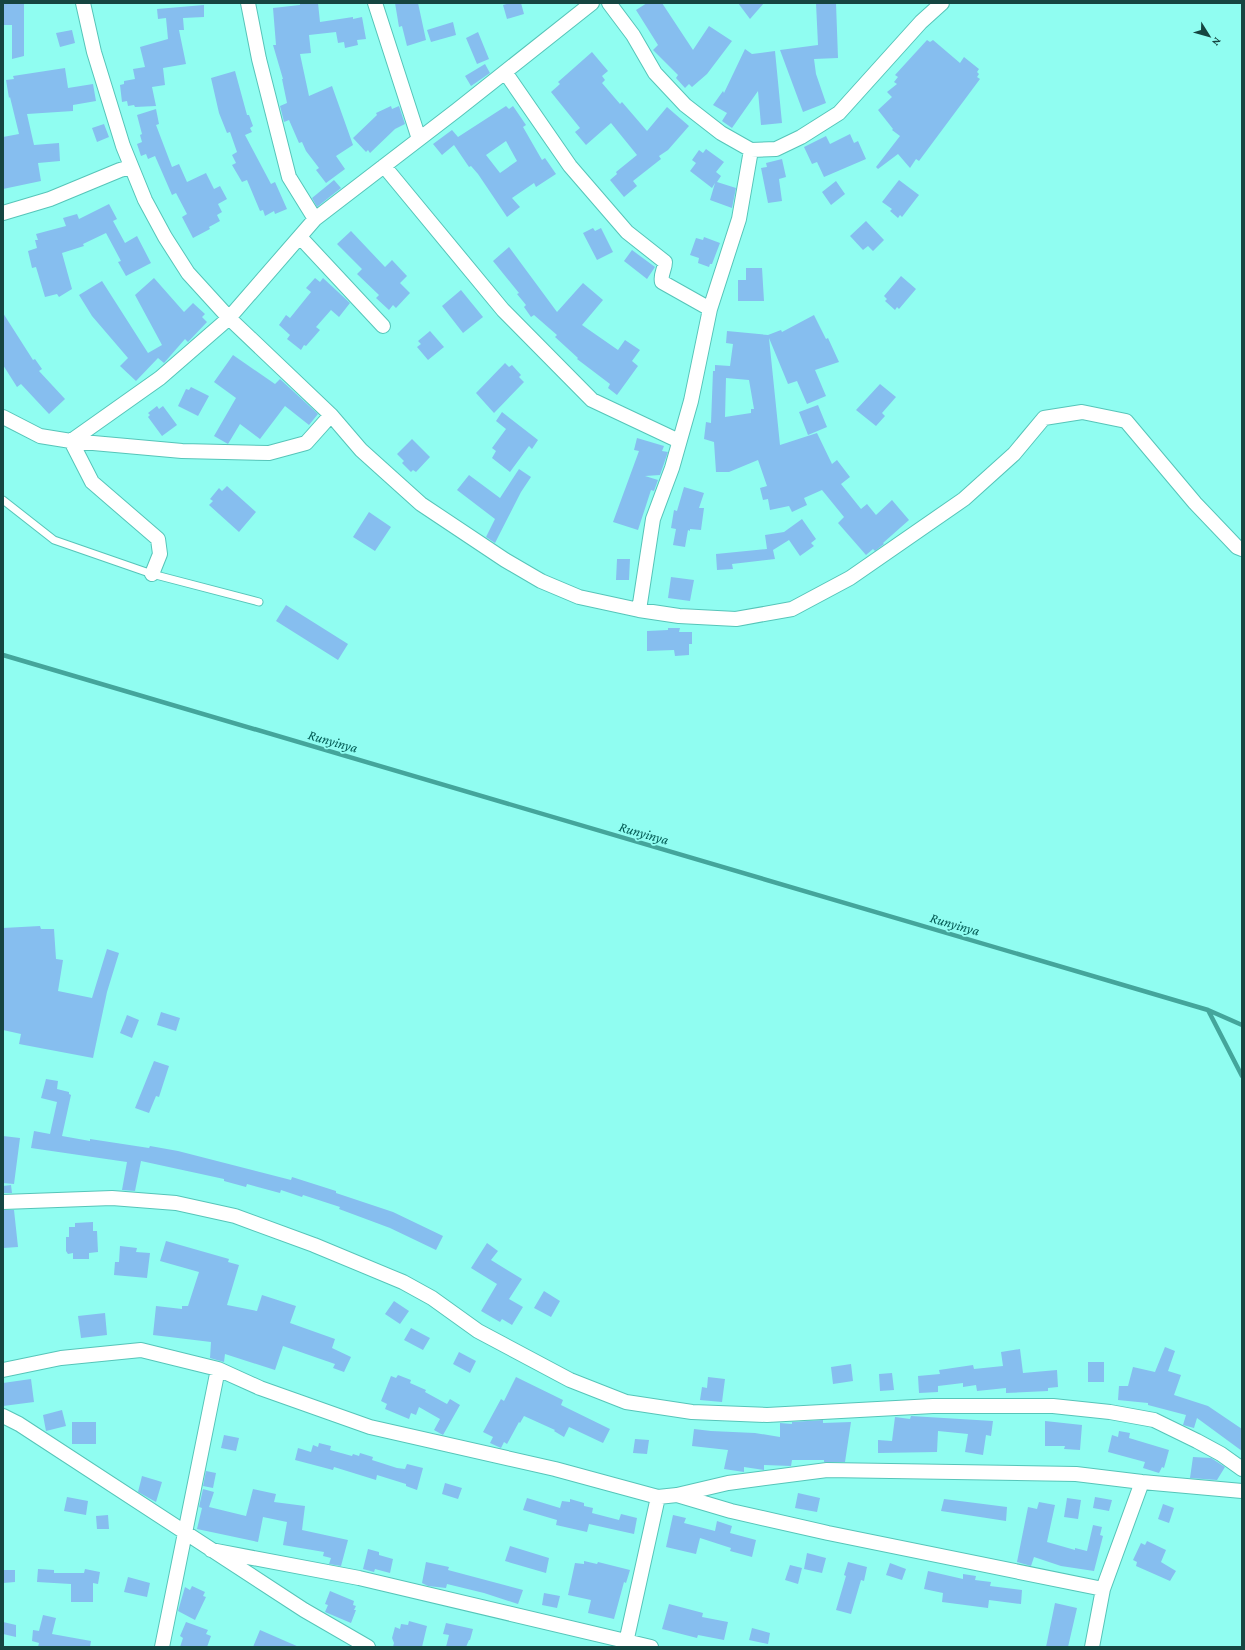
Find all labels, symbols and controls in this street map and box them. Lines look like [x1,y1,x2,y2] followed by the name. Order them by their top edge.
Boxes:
[1189,16,1229,56] north arrow
[1210,35,1224,49] text: N
[306,726,360,756] water label: Runyinya
[617,818,671,848] water label: Runyinya
[928,909,982,939] water label: Runyinya

